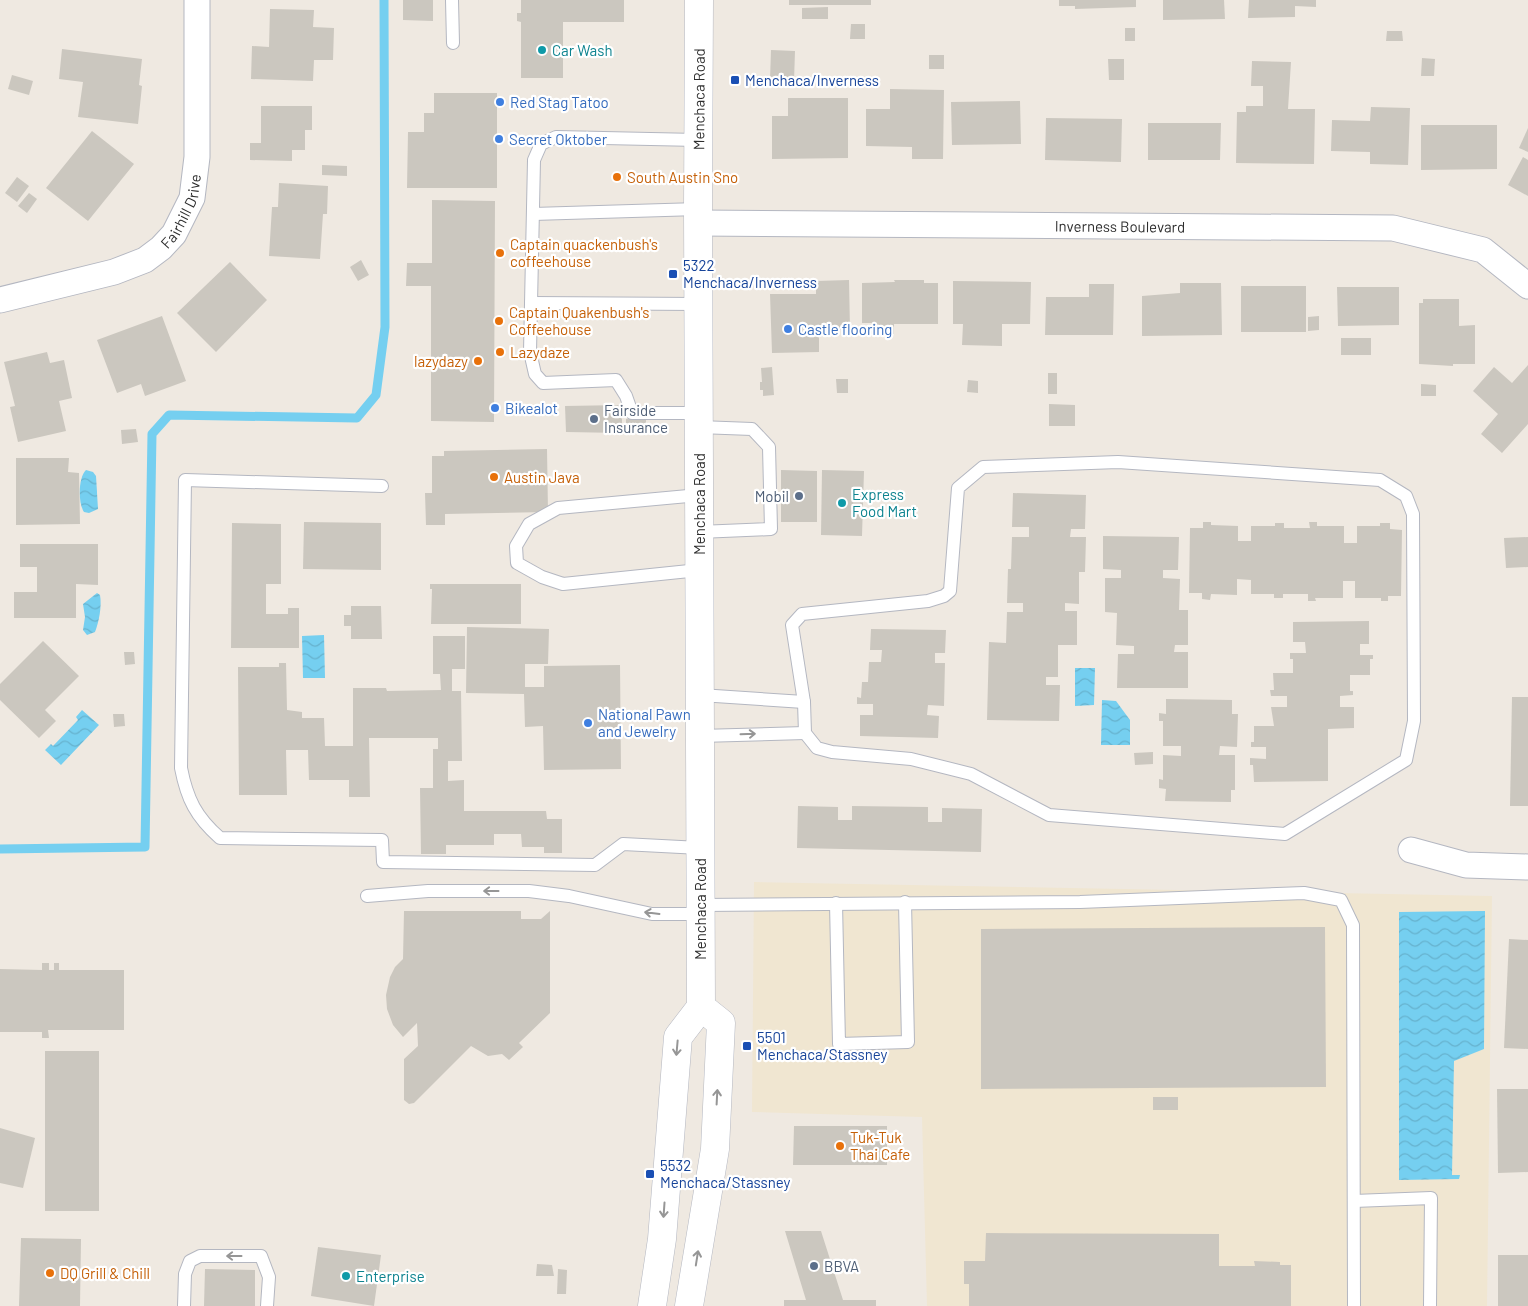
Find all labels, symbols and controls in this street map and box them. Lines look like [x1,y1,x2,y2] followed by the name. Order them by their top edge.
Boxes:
[552,41,613,59] place label: Car Wash
[536,44,548,56] marker: Car Wash
[689,48,708,150] street label: Menchaca Road
[745,71,879,89] place label: Menchaca/Inverness
[729,74,741,86] marker: Menchaca/Inverness
[510,93,609,111] place label: Red Stag Tatoo
[494,96,506,108] marker: Red Stag Tatoo
[509,130,608,148] place label: Secret Oktober
[493,133,505,145] marker: Secret Oktober
[627,168,738,186] place label: South Austin Sno
[611,171,623,183] marker: South Austin Sno
[157,173,204,252] street label: Fairhill Drive
[1055,217,1185,236] street label: Inverness Boulevard
[510,235,658,270] place label: Captain quackenbush's coffeehouse
[494,247,506,259] marker: Captain quackenbush's coffeehouse
[683,256,817,291] place label: 5322 Menchaca/Inverness
[667,268,679,280] marker: 5322 Menchaca/Inverness
[509,303,650,338] place label: Captain Quakenbush's Coffeehouse
[493,315,505,327] marker: Captain Quakenbush's Coffeehouse
[798,320,892,338] place label: Castle flooring
[782,323,794,335] marker: Castle flooring
[510,343,570,361] place label: Lazydaze
[494,346,506,358] marker: Lazydaze
[414,352,468,370] place label: lazydazy
[472,355,484,367] marker: lazydazy
[505,399,558,417] place label: Bikealot
[604,401,668,436] place label: Fairside Insurance
[489,402,501,414] marker: Bikealot
[588,413,600,425] marker: Fairside Insurance
[690,453,708,555] street label: Menchaca Road
[504,468,580,486] place label: Austin Java
[488,471,500,483] marker: Austin Java
[852,485,917,520] place label: Express Food Mart
[755,487,789,505] place label: Mobil
[793,490,805,502] marker: Mobil
[836,497,848,509] marker: Express Food Mart
[598,705,691,740] place label: National Pawn and Jewelry
[582,717,594,729] marker: National Pawn and Jewelry
[740,729,756,739] one-way arrow
[691,858,709,960] street label: Menchaca Road
[484,886,500,896] one-way arrow
[644,908,660,918] one-way arrow
[757,1028,888,1063] place label: 5501 Menchaca/Stassney
[673,1040,682,1056] one-way arrow
[741,1040,753,1052] marker: 5501 Menchaca/Stassney
[713,1089,722,1105] one-way arrow
[850,1128,910,1163] place label: Tuk-Tuk Thai Cafe
[834,1140,846,1152] marker: Tuk-Tuk Thai Cafe
[660,1156,791,1191] place label: 5532 Menchaca/Stassney
[644,1168,656,1180] marker: 5532 Menchaca/Stassney
[659,1202,668,1218] one-way arrow
[693,1250,703,1266] one-way arrow
[226,1251,242,1261] one-way arrow
[824,1257,859,1275] place label: BBVA
[808,1260,820,1272] marker: BBVA
[60,1264,150,1282] place label: DQ Grill & Chill
[44,1267,56,1279] marker: DQ Grill & Chill
[356,1267,425,1285] place label: Enterprise
[340,1270,352,1282] marker: Enterprise

